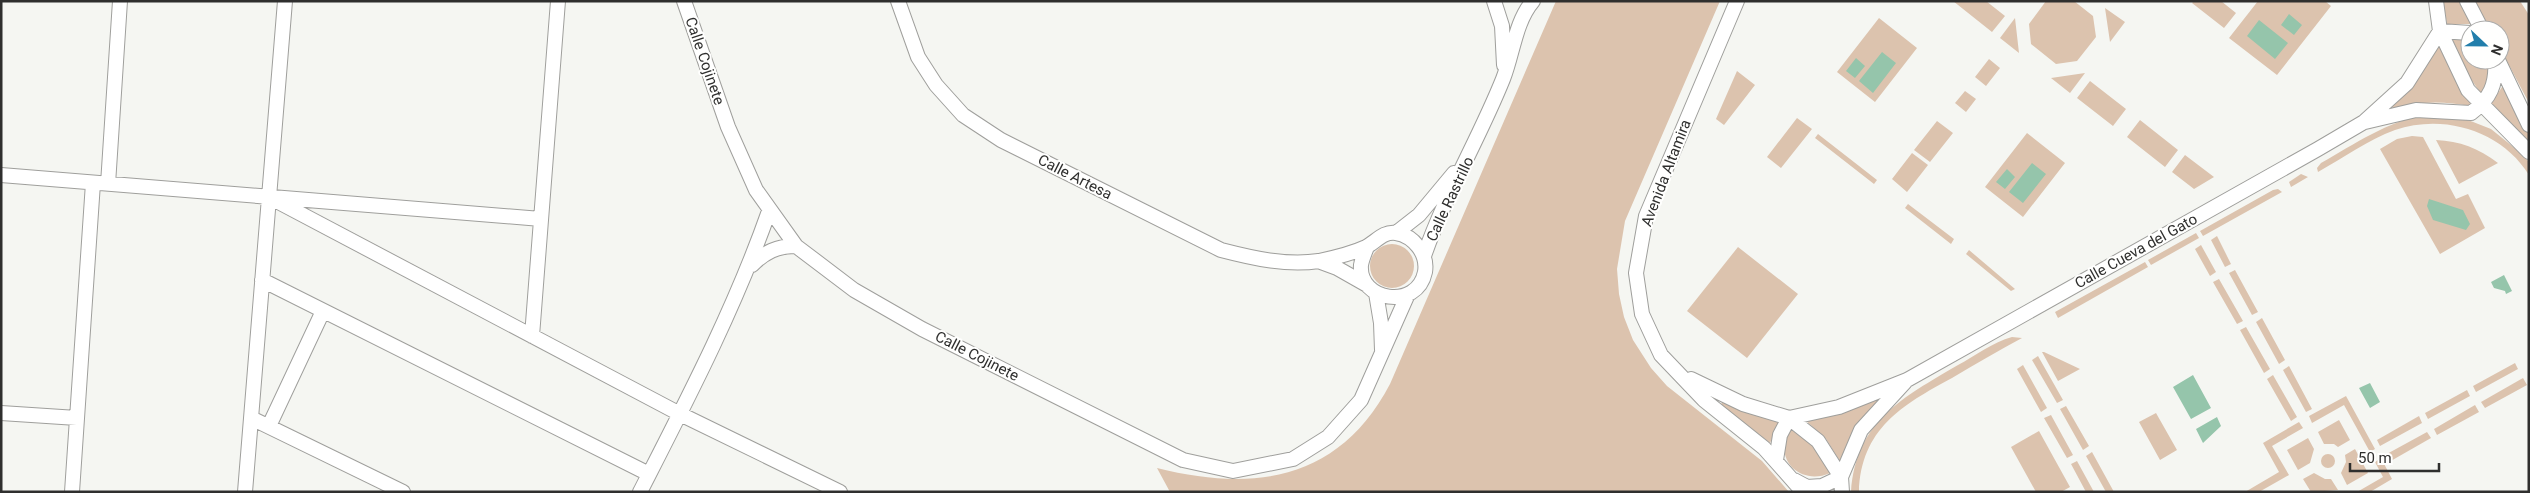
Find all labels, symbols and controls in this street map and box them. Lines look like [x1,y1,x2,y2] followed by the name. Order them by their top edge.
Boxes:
[682,15,728,107] street label: Calle Cojinete
[2460,20,2510,70] north arrow
[2488,42,2506,57] text: N
[1637,117,1695,229] street label: Avenida Altamira
[1035,151,1115,203] street label: Calle Artesa
[1423,154,1477,244] street label: Calle Rastrillo
[2072,210,2200,292] street label: Calle Cueva del Gato
[932,327,1022,385] street label: Calle Cojinete
[2350,440,2439,472] scale bar
[2358,449,2392,467] text: 50 m

